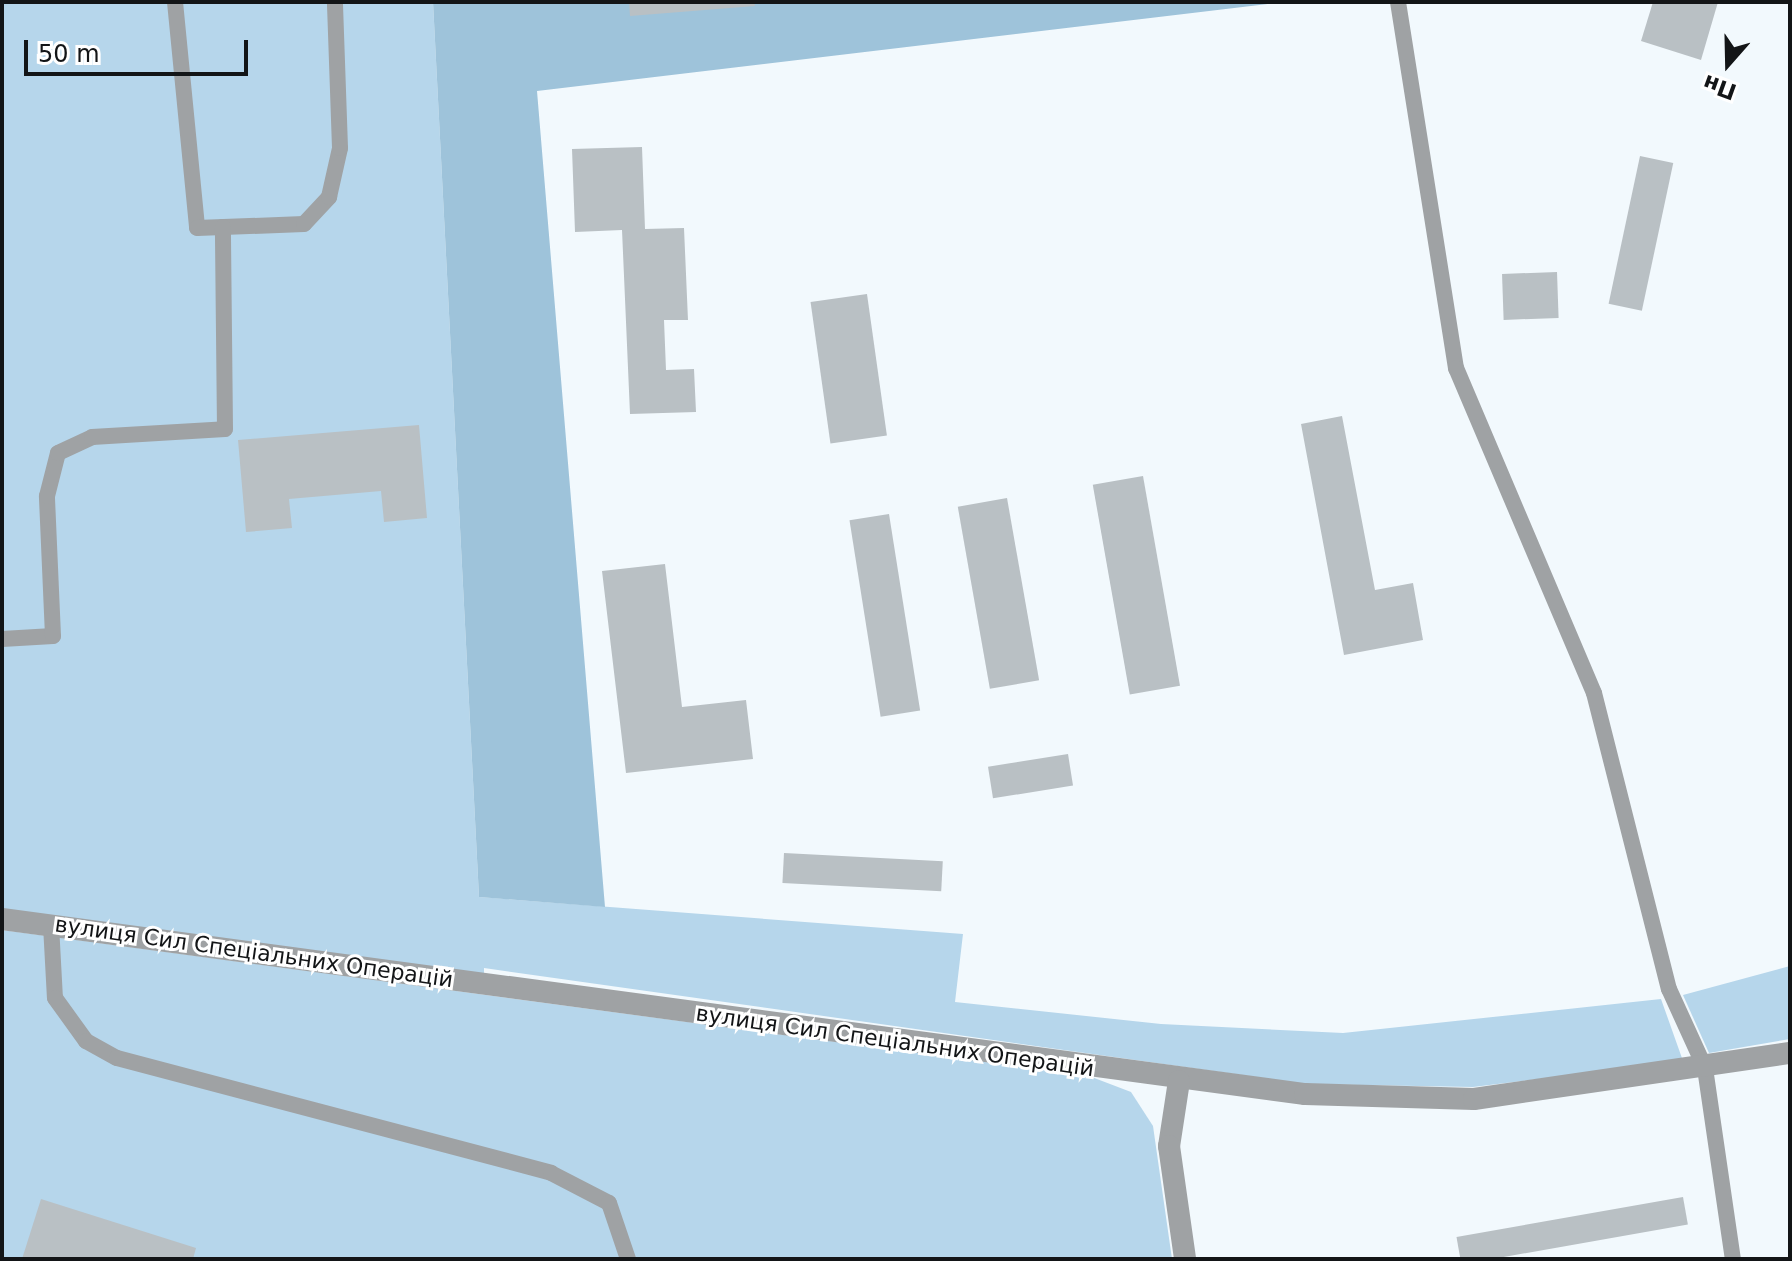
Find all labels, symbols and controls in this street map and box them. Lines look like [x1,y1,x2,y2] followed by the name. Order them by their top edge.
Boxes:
[28,24,252,74] scale bar
[1688,24,1768,104] north arrow
[38,40,100,68] text: 50 m
[1700,70,1740,105] text: Пн
[53,911,455,993] street label: вулиця Сил Спеціальних Операцій
[694,1000,1096,1082] street label: вулиця Сил Спеціальних Операцій

